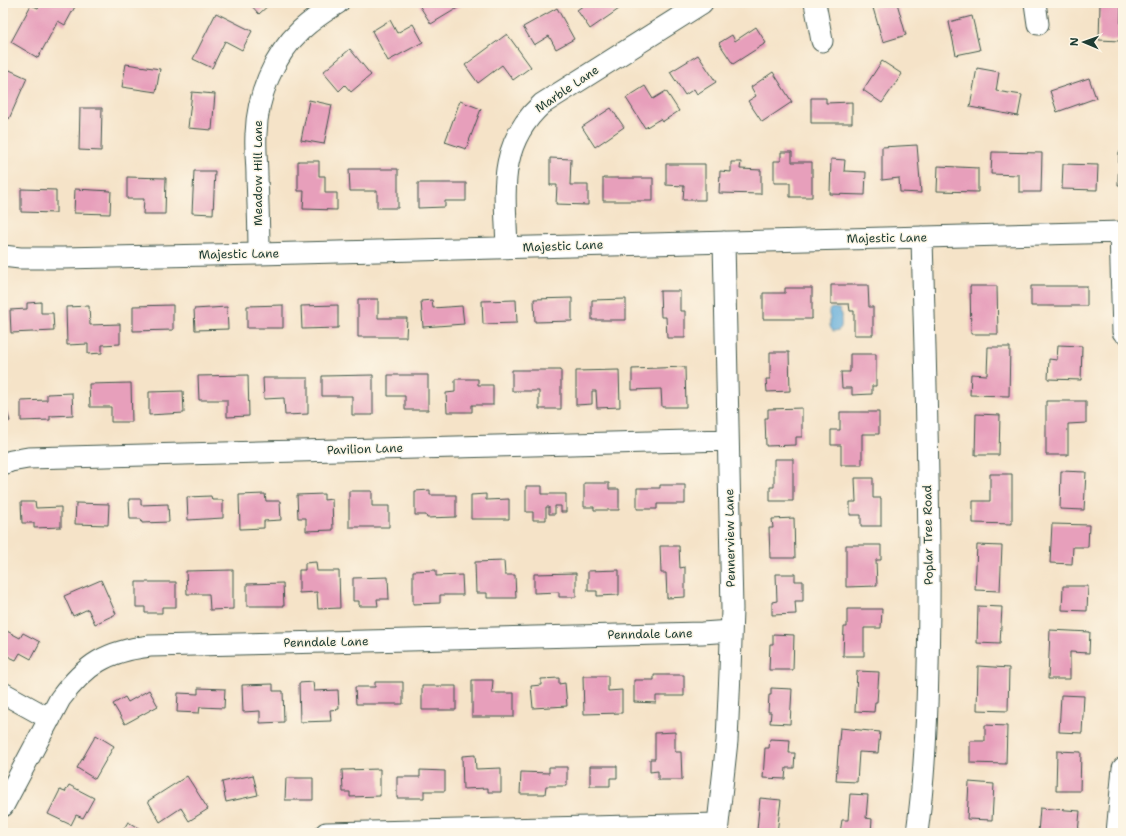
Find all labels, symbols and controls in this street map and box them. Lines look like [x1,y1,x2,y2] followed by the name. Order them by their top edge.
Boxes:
[1064,22,1104,62] north arrow
[1067,37,1082,46] text: N
[532,62,602,116] street label: Marble Lane
[250,120,266,226] street label: Meadow Hill Lane
[847,229,928,247] street label: Majestic Lane
[522,237,604,255] street label: Majestic Lane
[199,245,280,263] street label: Majestic Lane
[326,440,404,458] street label: Pavilion Lane
[919,484,937,585] street label: Poplar Tree Road
[721,488,739,587] street label: Pennerview Lane
[607,625,693,643] street label: Penndale Lane
[283,633,369,651] street label: Penndale Lane

